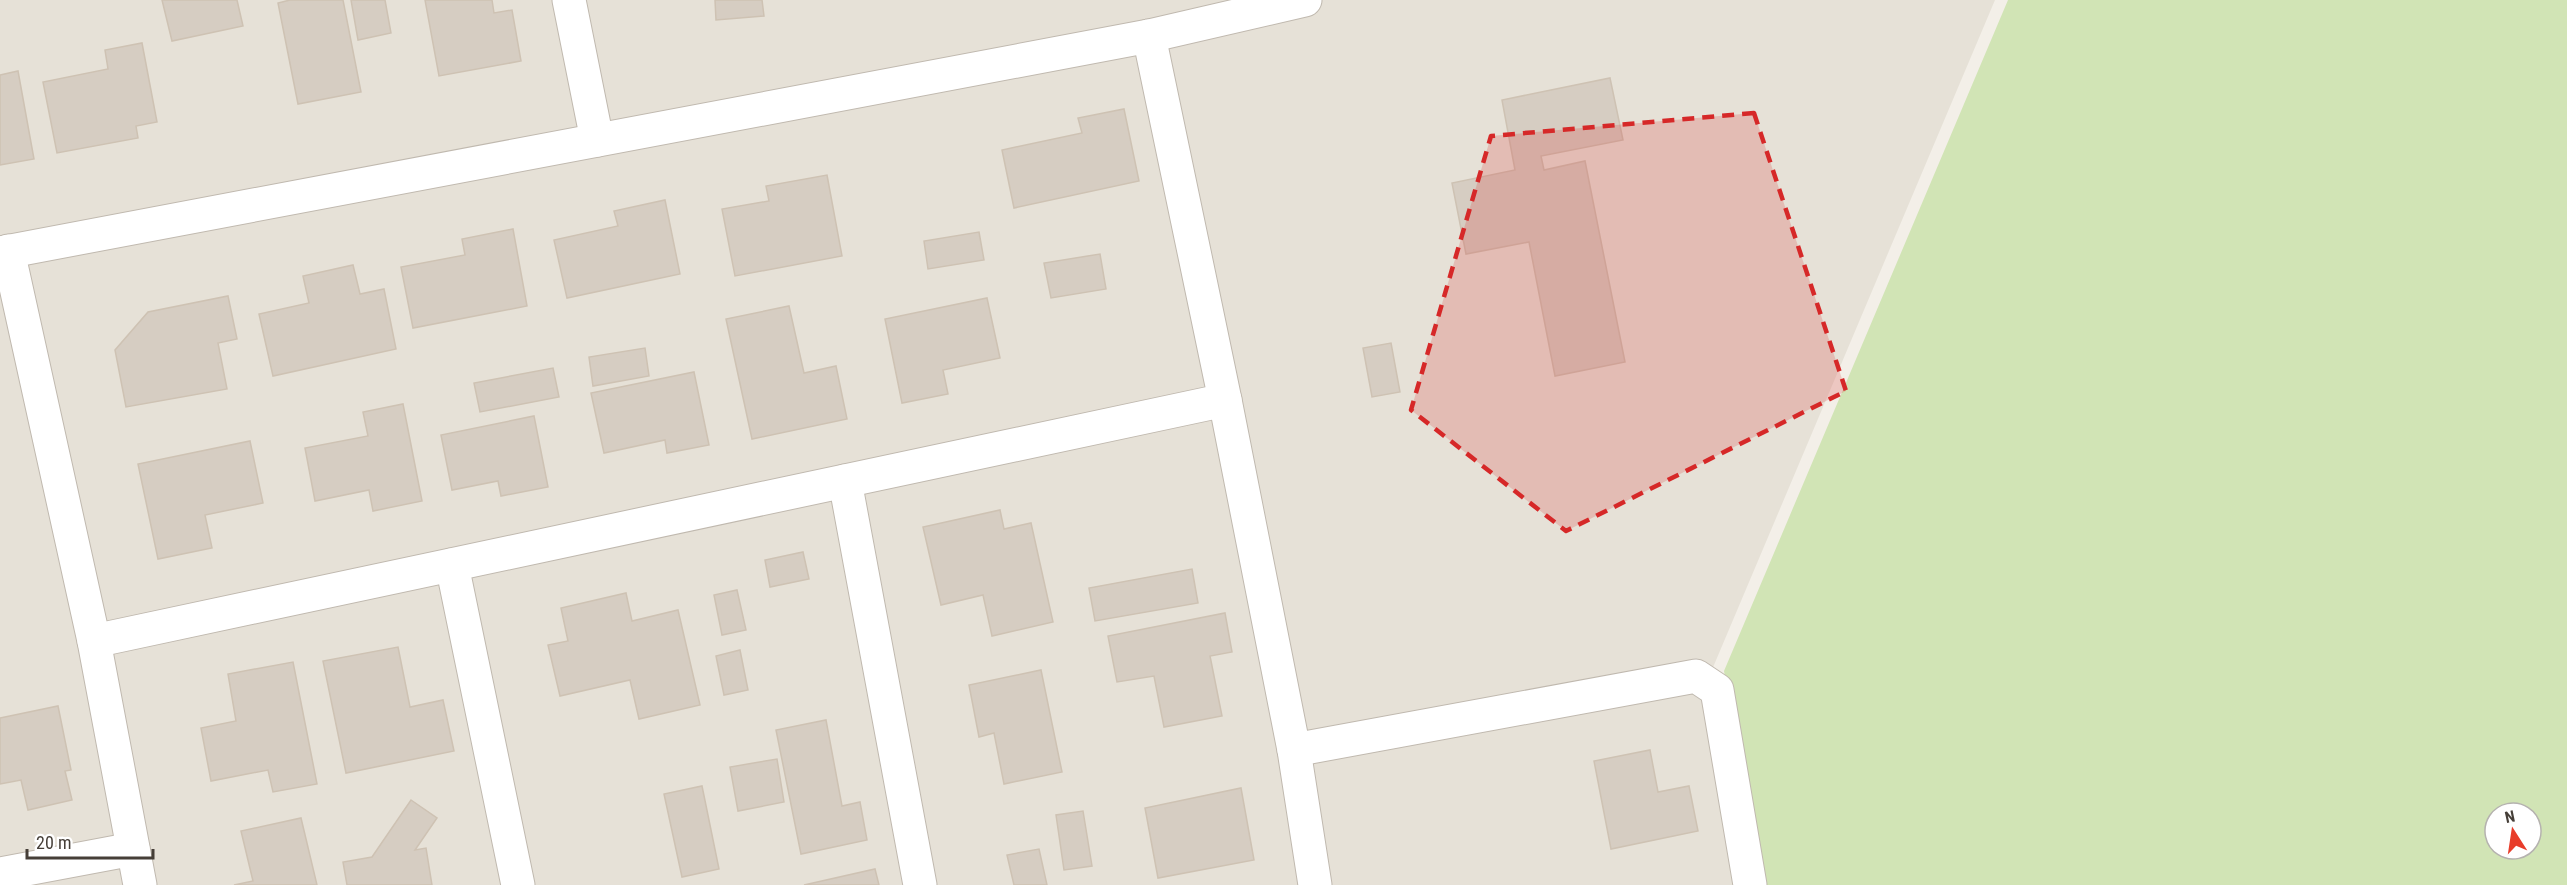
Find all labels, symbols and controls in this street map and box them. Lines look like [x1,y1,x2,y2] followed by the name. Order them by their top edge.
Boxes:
[2483,801,2543,861] north arrow
[2503,807,2517,827] text: N
[27,822,153,860] scale bar
[36,832,71,853] text: 20 m

